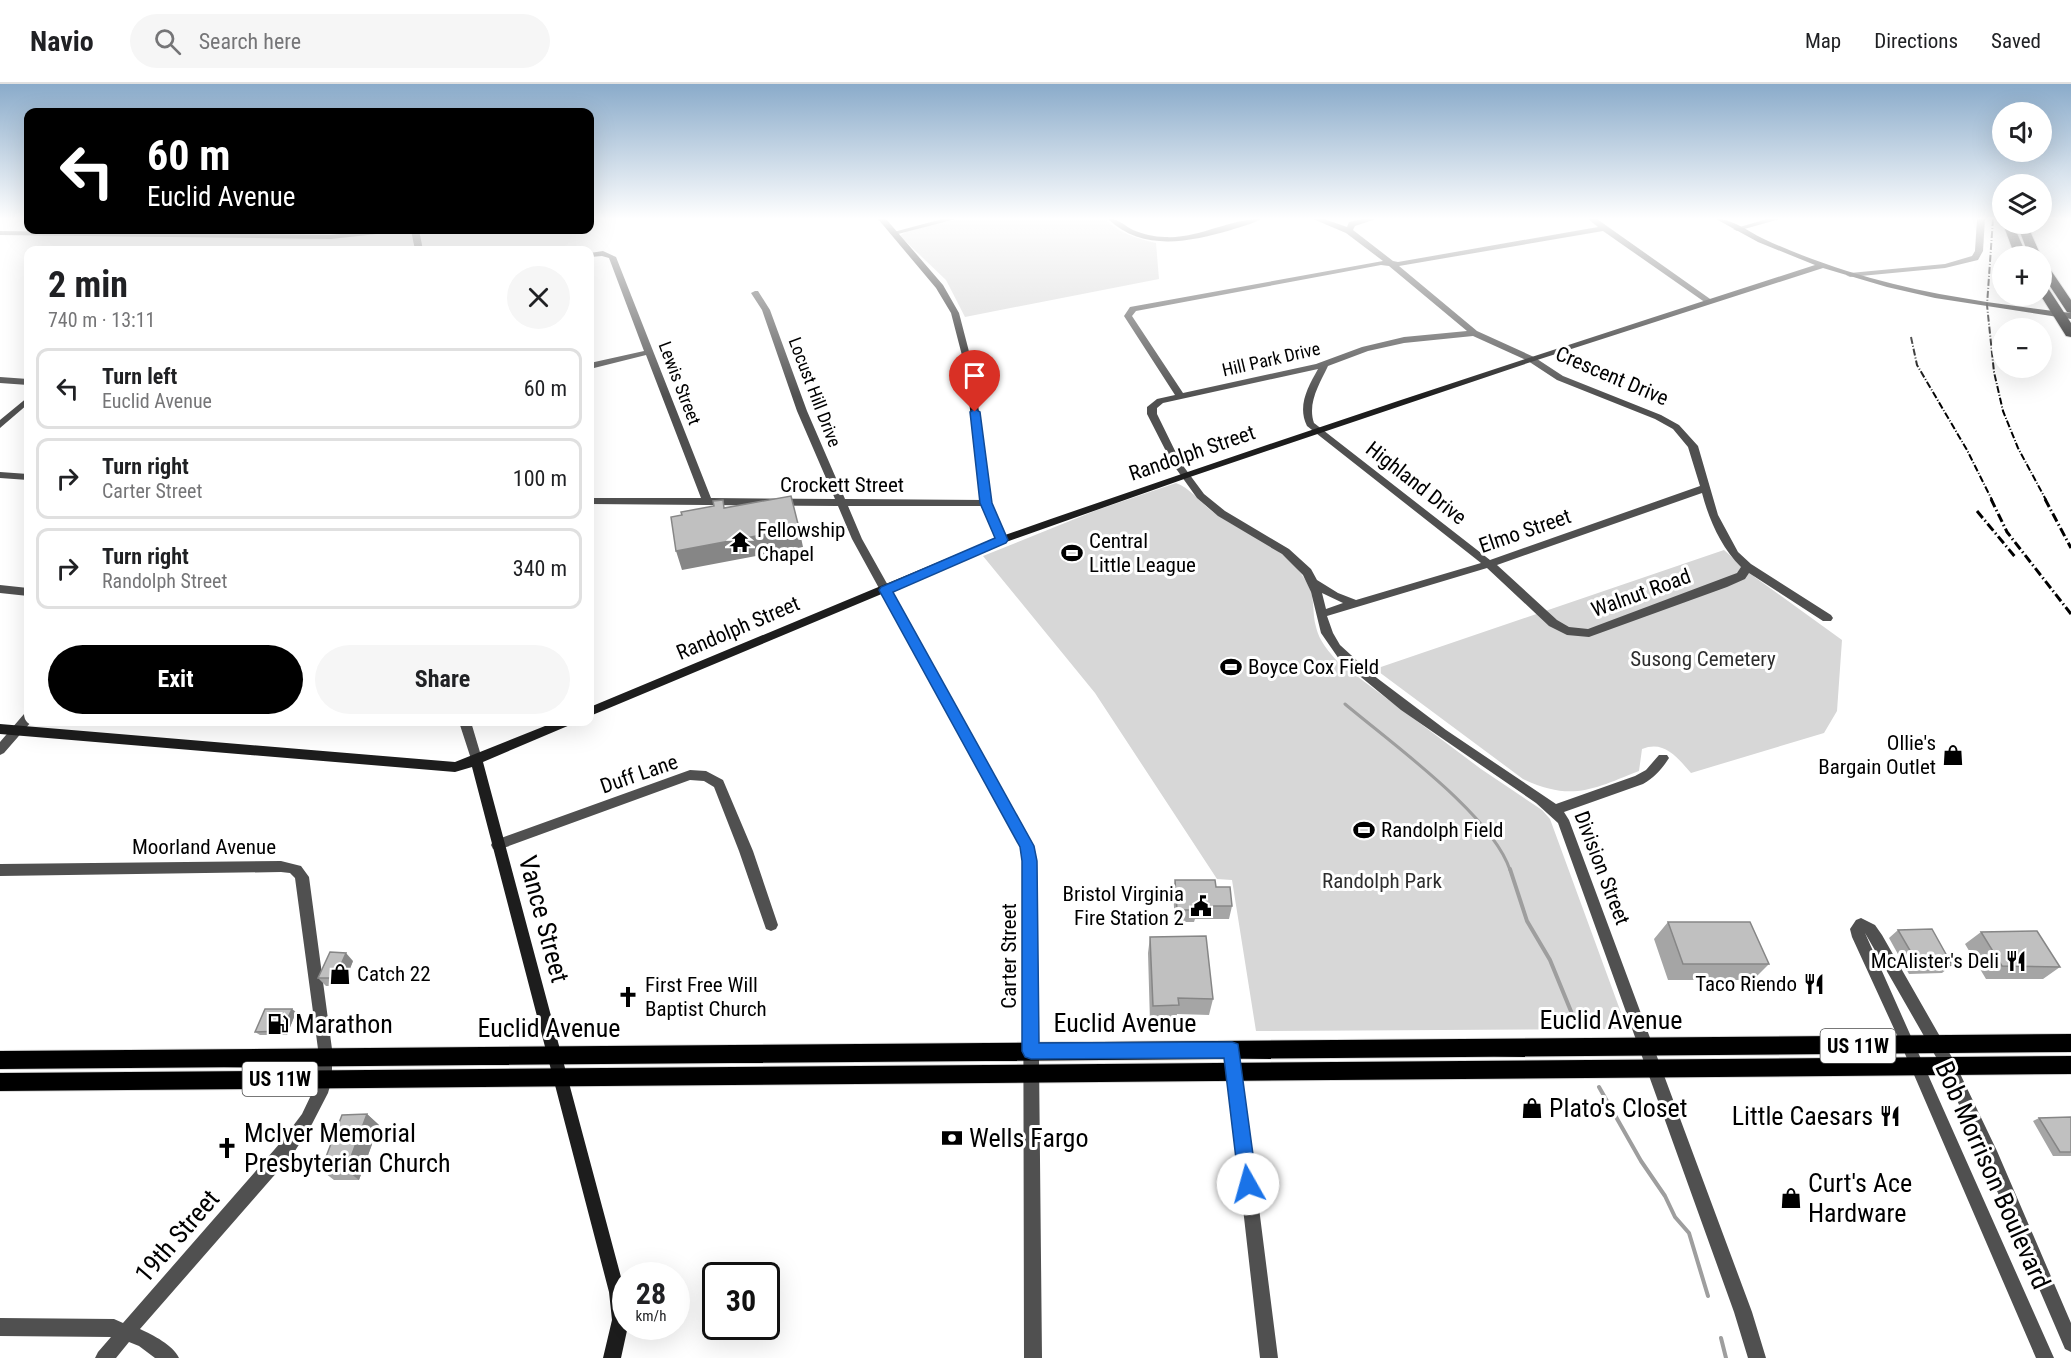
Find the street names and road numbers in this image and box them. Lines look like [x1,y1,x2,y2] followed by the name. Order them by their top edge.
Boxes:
[784,334,846,450] street label: Locust Hill Drive
[655,338,705,428] street label: Lewis Street
[1220,338,1322,380] street label: Hill Park Drive
[1552,341,1672,411] street label: Crescent Drive
[1126,420,1258,486] street label: Randolph Street
[1361,436,1471,530] street label: Highland Drive
[780,473,904,497] street label: Crockett Street
[1476,504,1574,558] street label: Elmo Street
[1588,564,1694,622] street label: Walnut Road
[673,591,803,665] street label: Randolph Street
[597,750,681,798] street label: Duff Lane
[1569,808,1635,928] street label: Division Street
[132,835,276,859] street label: Moorland Avenue
[513,852,575,986] street label: Vance Street
[997,903,1021,1009] street label: Carter Street
[1540,1005,1682,1035] street label: Euclid Avenue
[1054,1008,1196,1038] street label: Euclid Avenue
[478,1013,620,1043] street label: Euclid Avenue
[1820,1029,1896,1063] road number: US 11W
[1929,1057,2057,1293] street label: Bob Morrison Boulevard
[242,1062,318,1096] road number: US 11W
[129,1184,225,1288] street label: 19th Street

